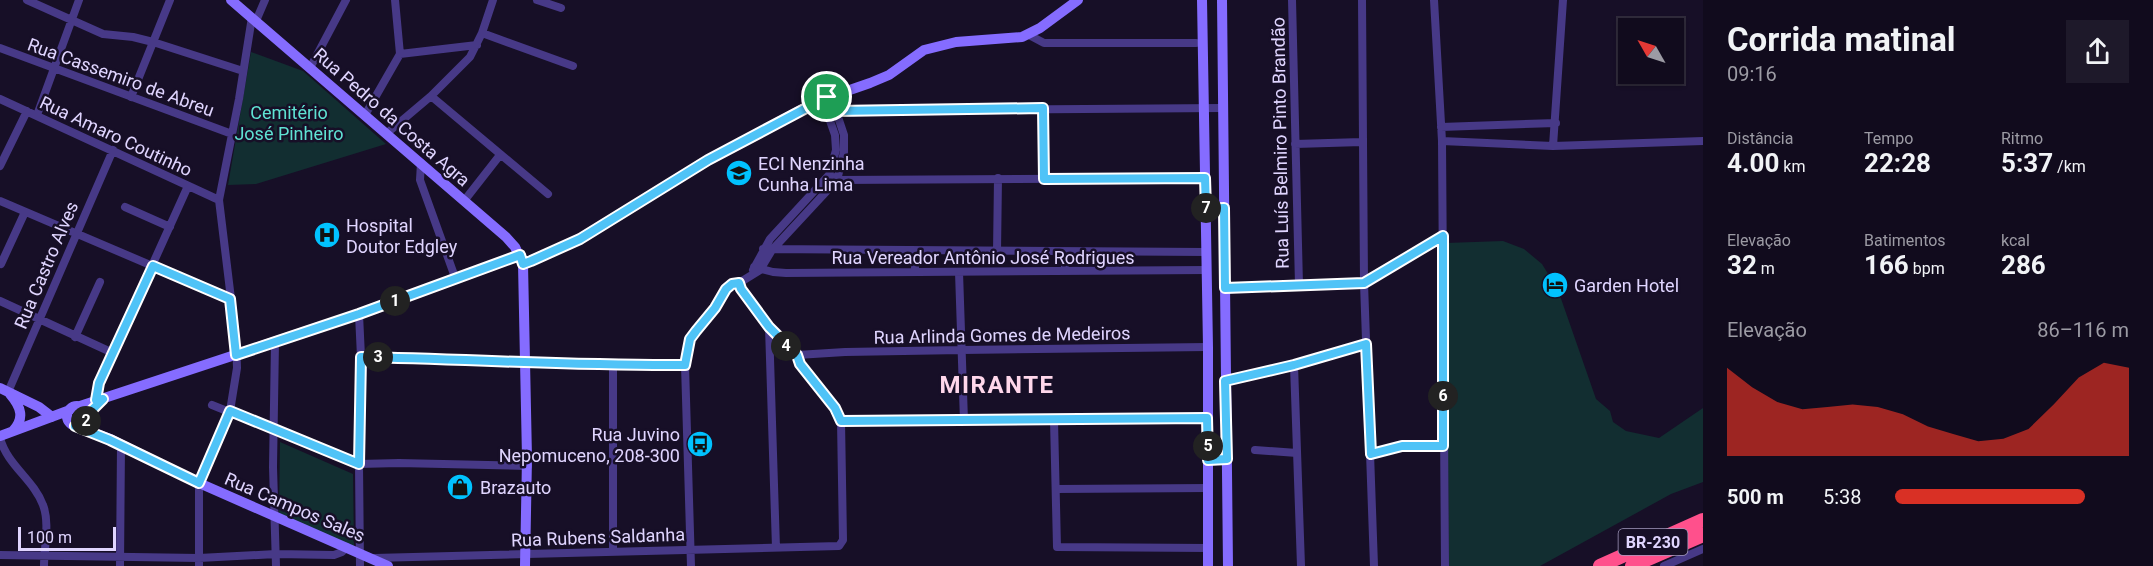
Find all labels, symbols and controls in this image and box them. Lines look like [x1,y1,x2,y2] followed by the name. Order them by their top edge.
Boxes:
[1267,17,1293,269] street label: Rua Luís Belmiro Pinto Brandão
[1618,18,1684,84] north arrow
[1618,18,1684,84] map controls
[1727,20,1956,59] text: Corrida matinal
[2066,20,2129,83] button: share
[25,33,217,121] street label: Rua Cassemiro de Abreu
[310,43,474,191] street label: Rua Pedro da Costa Agra
[1727,62,1777,86] text: 09:16
[801,71,852,122] pin
[810,80,843,113] icon: arrive
[37,92,195,180] street label: Rua Amaro Coutinho
[234,102,344,144] park label: Cemitério José Pinheiro
[1727,129,1793,148] text: Distância
[1864,129,1913,148] text: Tempo
[2001,129,2043,148] text: Ritmo
[1727,148,1779,178] text: 4.00
[1864,148,1931,178] text: 22:28
[2001,148,2053,178] text: 5:37
[758,153,865,195] place label: ECI Nenzinha Cunha Lima
[1779,157,1805,176] text: km
[2053,157,2086,176] text: /km
[724,158,754,188] school or university icon: ECI Nenzinha Cunha Lima
[1191,193,1221,223] pin: 7
[10,198,82,332] street label: Rua Castro Alves
[1201,198,1211,217] text: 7
[346,215,458,257] place label: Hospital Doutor Edgley
[312,220,342,250] hospital icon: Hospital Doutor Edgley
[1727,231,1791,250] text: Elevação
[1864,231,1946,250] text: Batimentos
[2001,231,2030,250] text: kcal
[831,247,1135,268] street label: Rua Vereador Antônio José Rodrigues
[1727,250,1757,280] text: 32
[1864,250,1909,280] text: 166
[2001,250,2046,280] text: 286
[1757,259,1775,278] text: m
[1909,259,1945,278] text: bpm
[1540,270,1570,300] hotel icon: Garden Hotel
[1574,275,1679,296] place label: Garden Hotel
[380,286,410,316] pin: 1
[390,291,400,310] text: 1
[1727,318,1807,342] text: Elevação
[2037,318,2129,342] text: 86–116 m
[873,322,1131,348] street label: Rua Arlinda Gomes de Medeiros
[771,331,801,361] pin: 4
[781,336,791,355] text: 4
[363,342,393,372] pin: 3
[373,347,383,366] text: 3
[940,371,1055,399] district label: MIRANTE
[1428,381,1458,411] pin: 6
[1438,386,1448,405] text: 6
[71,406,101,436] pin: 2
[81,411,91,430] text: 2
[499,424,680,466] place label: Rua Juvino Nepomuceno, 208-300
[685,429,715,459] bus stop icon: Rua Juvino Nepomuceno, 208-300
[1193,431,1223,461] pin: 5
[1203,436,1213,455] text: 5
[222,468,368,546] street label: Rua Campos Sales
[445,472,475,502] shop icon: Brazauto
[480,477,551,498] place label: Brazauto
[1727,485,1784,509] text: 500 m
[1823,485,1862,509] text: 5:38
[511,523,685,551] street label: Rua Rubens Saldanha
[18,524,116,552] scale bar
[27,528,72,547] text: 100 m
[1618,529,1688,555] road number: BR-230

